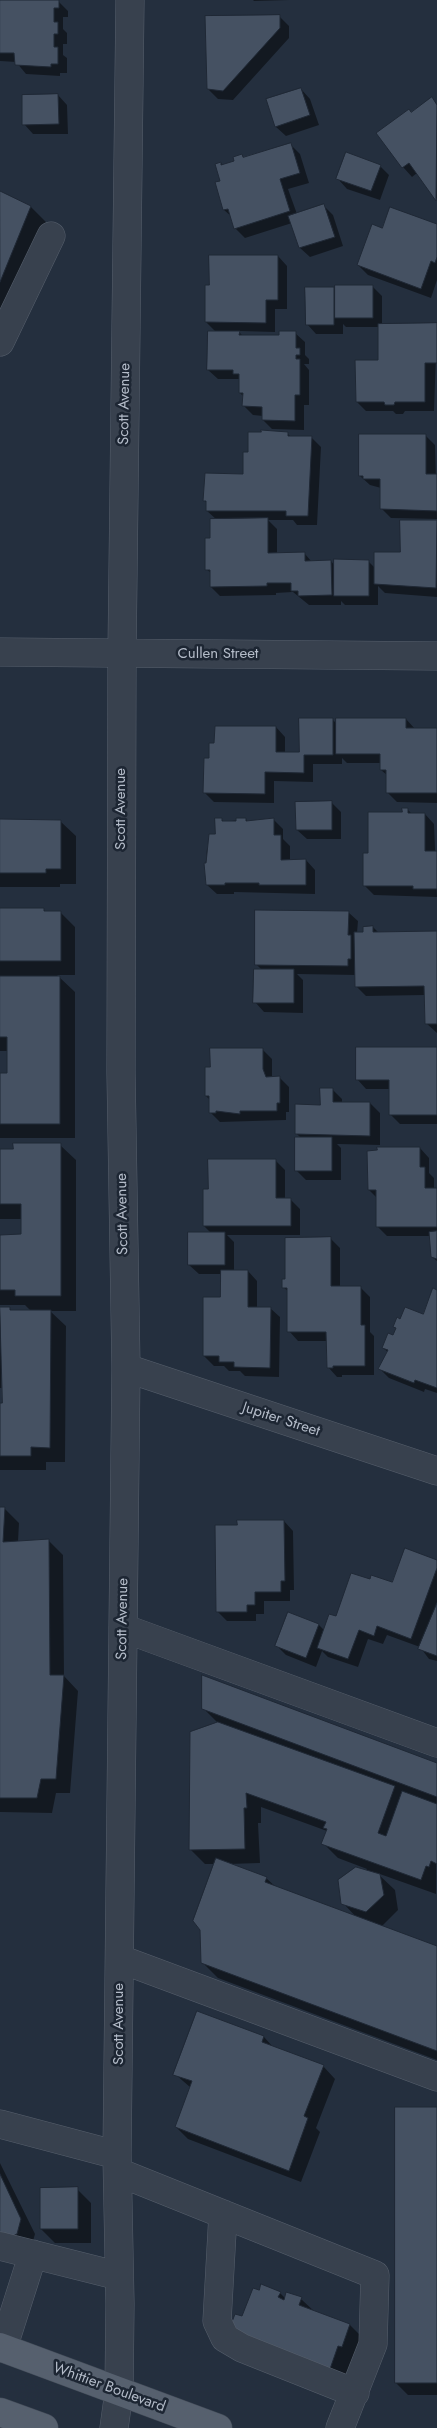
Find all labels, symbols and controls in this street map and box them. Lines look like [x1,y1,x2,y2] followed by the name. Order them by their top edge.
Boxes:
[115,363,135,445] street label: Scott Avenue
[178,645,258,663] street label: Cullen Street
[112,768,130,850] street label: Scott Avenue
[113,1173,133,1255] street label: Scott Avenue
[240,1399,322,1441] street label: Jupiter Street
[113,1578,133,1660] street label: Scott Avenue
[110,1983,128,2065] street label: Scott Avenue
[50,2359,168,2417] street label: Whittier Boulevard

